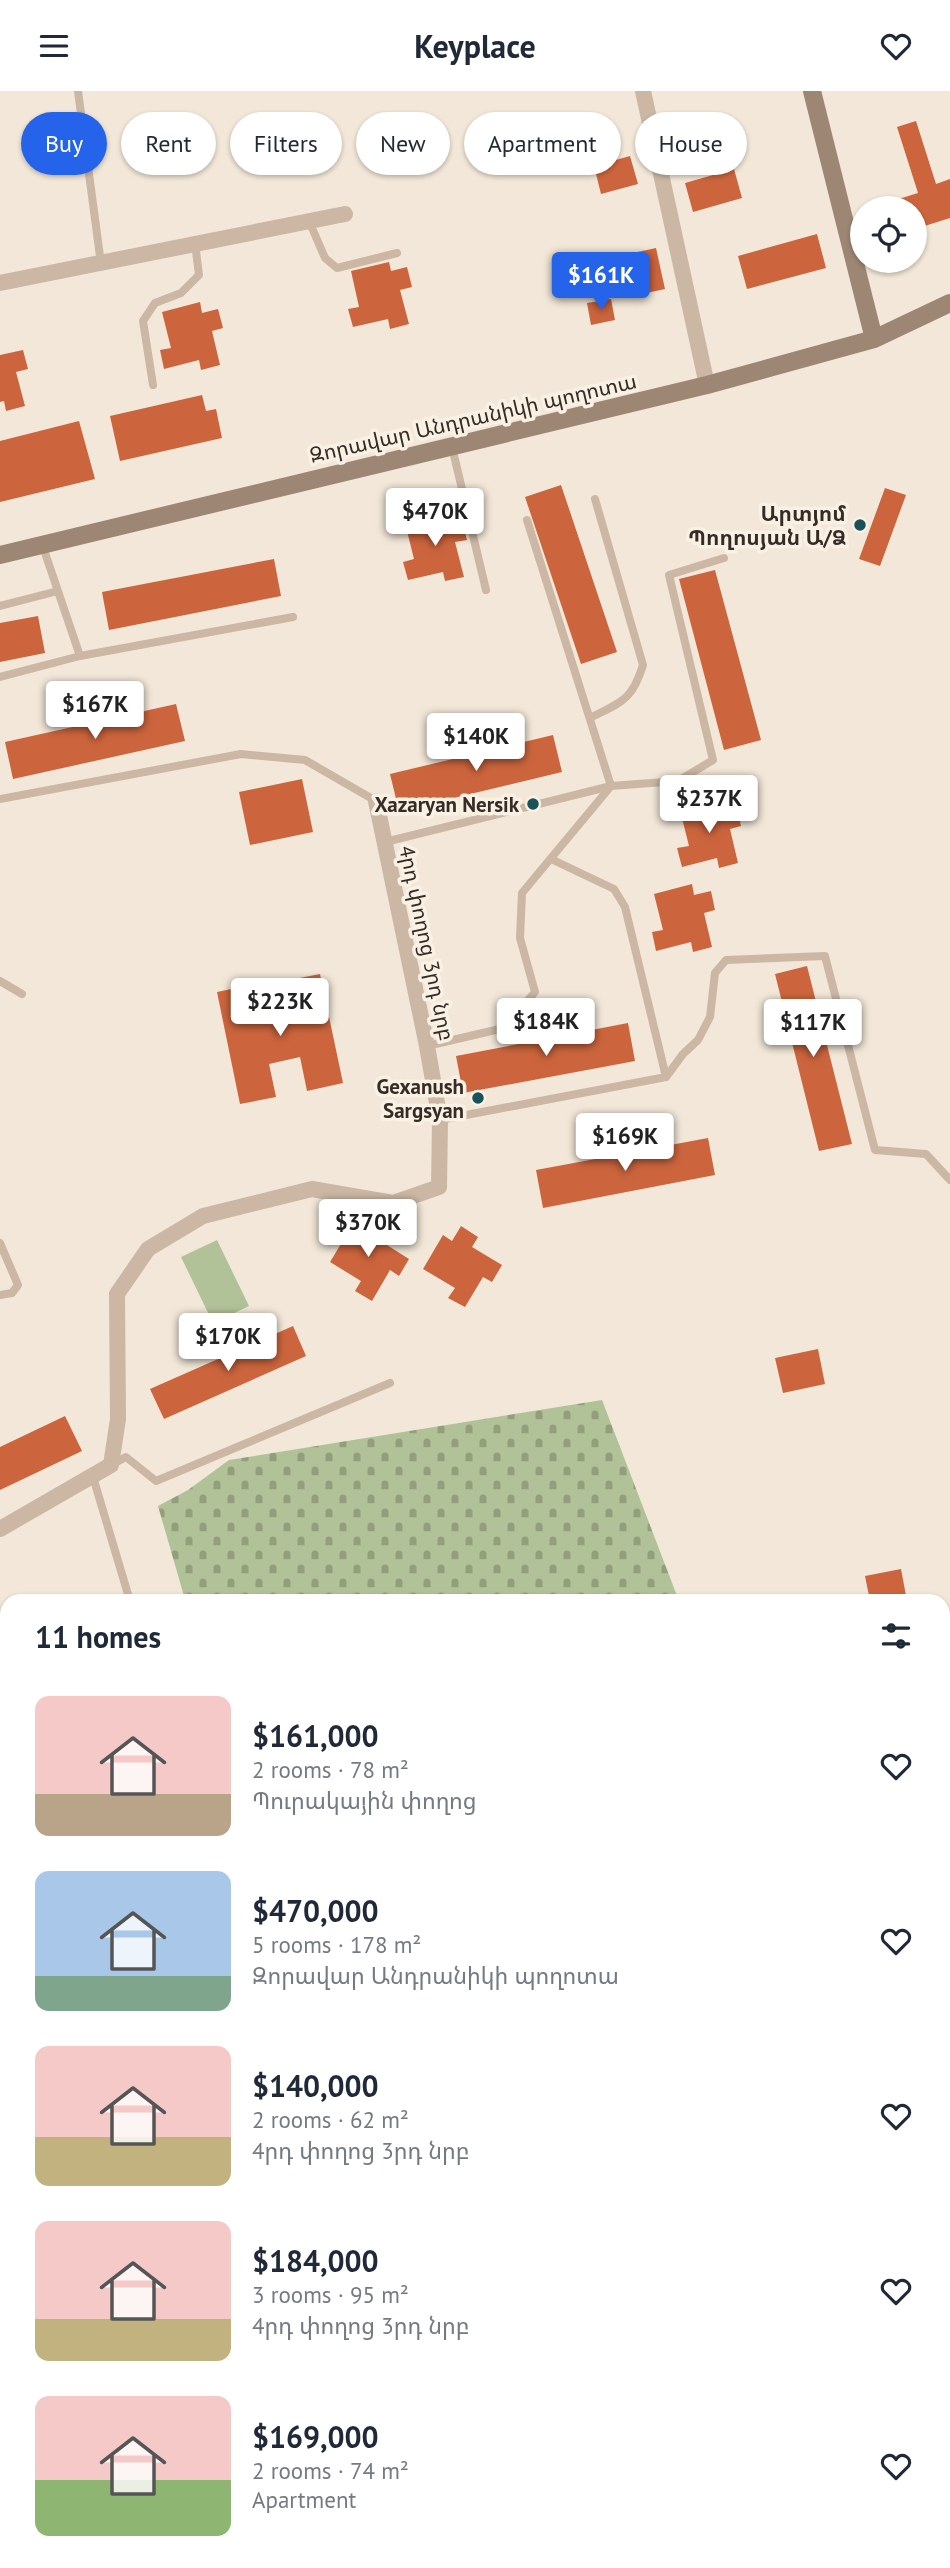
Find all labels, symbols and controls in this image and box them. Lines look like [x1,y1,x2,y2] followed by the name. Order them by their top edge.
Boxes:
[414,25,536,67] text: Keyplace
[35,27,73,65] icon: menu
[877,27,915,65] icon: heart
[21,112,107,175] chip: Buy
[121,112,216,175] chip: Rent
[230,112,342,175] chip: Filters
[356,112,450,175] chip: New
[464,112,621,175] chip: Apartment
[635,112,747,175] chip: House
[850,196,927,273] map controls
[850,196,927,273] button: locate
[552,253,650,312] pin: $161K
[568,260,634,289] text: $161K
[307,367,639,469] street label: Զորավար Անդրանիկի պողոտա
[386,489,484,548] pin: $470K
[402,496,468,525] text: $470K
[688,500,846,551] place label: Արտյոմ Պողոսյան Ա/Ձ
[852,517,868,533] marker: Արտյոմ Պողոսյան Ա/Ձ
[46,681,144,741] pin: $167K
[62,689,128,718] text: $167K
[427,713,525,773] pin: $140K
[443,721,509,750] text: $140K
[660,775,758,835] pin: $237K
[676,783,742,812] text: $237K
[374,791,520,818] place label: Xazaryan Nersik
[525,796,541,812] marker: Xazaryan Nersik
[393,843,461,1043] street label: 4րդ փողոց 3րդ նրբ
[231,979,329,1038] pin: $223K
[247,986,313,1015] text: $223K
[497,999,595,1058] pin: $184K
[764,999,862,1059] pin: $117K
[513,1006,579,1035] text: $184K
[780,1007,846,1036] text: $117K
[376,1073,464,1124] place label: Gexanush Sargsyan
[470,1090,486,1106] marker: Gexanush Sargsyan
[576,1114,674,1173] pin: $169K
[592,1121,658,1150] text: $169K
[319,1199,417,1259] pin: $370K
[335,1207,401,1236] text: $370K
[179,1313,277,1373] pin: $170K
[195,1321,261,1350] text: $170K
[35,1617,161,1656] text: 11 homes
[877,1617,915,1655] icon: filters
[252,1716,379,1755] text: $161,000
[91,1724,175,1808] icon: home
[877,1747,915,1785] icon: heart
[252,1755,409,1784] text: 2 rooms · 78 m²
[252,1786,476,1815] text: Պուրակային փողոց
[252,1891,379,1930] text: $470,000
[91,1899,175,1983] icon: home
[877,1922,915,1960] icon: heart
[252,1930,421,1959] text: 5 rooms · 178 m²
[252,1961,619,1990] text: Զորավար Անդրանիկի պողոտա
[252,2066,379,2105] text: $140,000
[91,2074,175,2158] icon: home
[877,2097,915,2135] icon: heart
[252,2105,409,2134] text: 2 rooms · 62 m²
[252,2136,470,2165] text: 4րդ փողոց 3րդ նրբ
[252,2241,379,2280] text: $184,000
[91,2249,175,2333] icon: home
[877,2272,915,2310] icon: heart
[252,2280,409,2309] text: 3 rooms · 95 m²
[252,2311,470,2340] text: 4րդ փողոց 3րդ նրբ
[252,2417,379,2456] text: $169,000
[91,2424,175,2508] icon: home
[877,2447,915,2485] icon: heart
[252,2456,409,2485] text: 2 rooms · 74 m²
[252,2485,356,2514] text: Apartment

